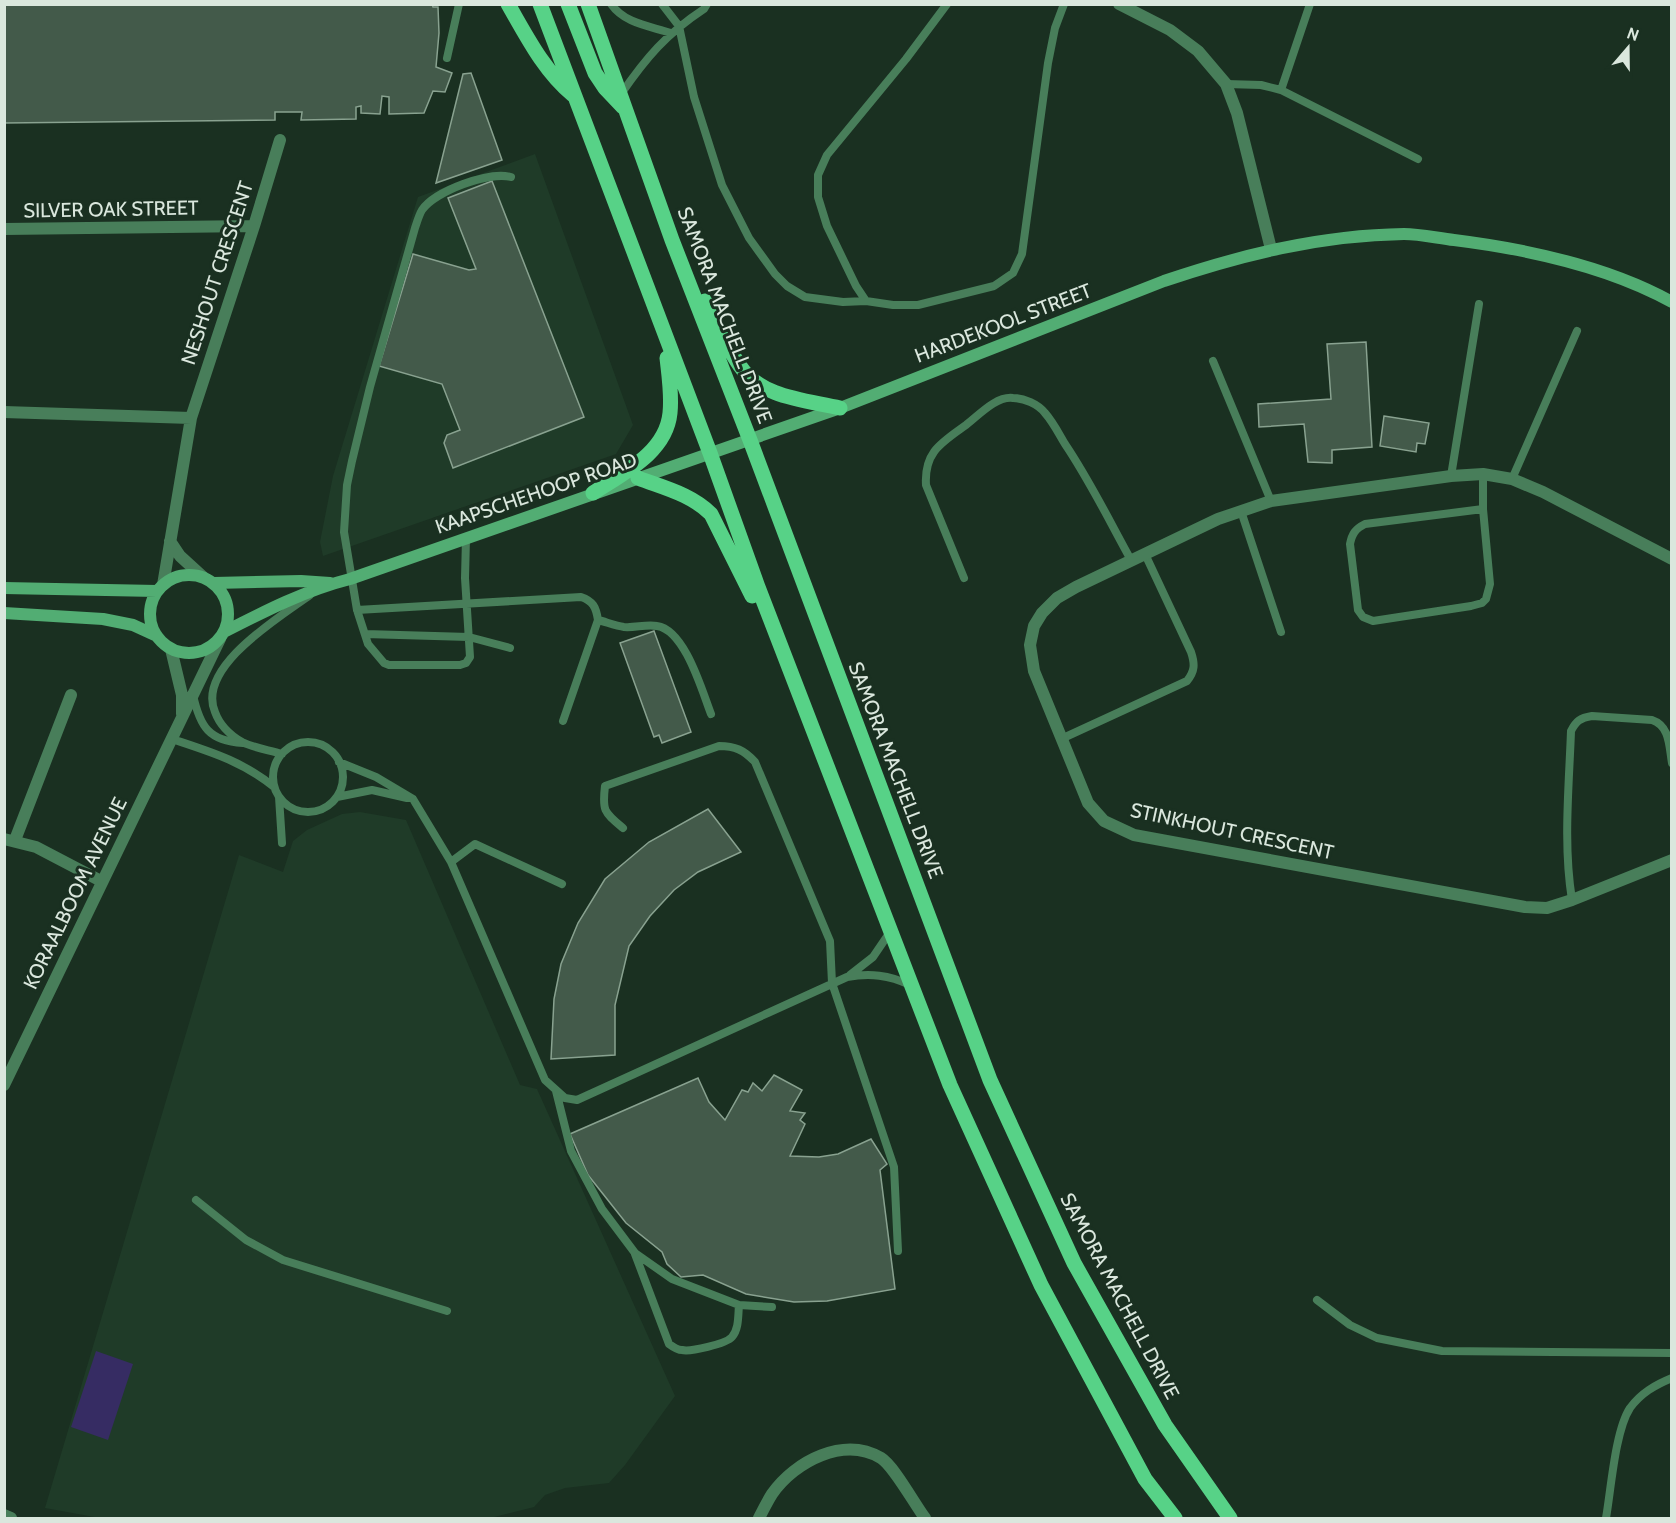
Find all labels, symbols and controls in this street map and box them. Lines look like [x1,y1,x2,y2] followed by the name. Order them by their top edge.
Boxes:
[1598,18,1658,78] north arrow
[1624,24,1642,45] text: N
[176,178,258,368] street label: NESHOUT CRESCENT
[23,195,199,223] street label: SILVER OAK STREET
[673,203,777,427] street label: SAMORA MACHELL DRIVE
[911,278,1095,368] street label: HARDEKOOL STREET
[432,447,640,539] street label: KAAPSCHEHOOP ROAD
[844,658,948,882] street label: SAMORA MACHELL DRIVE
[18,793,132,993] street label: KORAALBOOM AVENUE
[1128,798,1336,864] street label: STINKHOUT CRESCENT
[1055,1189,1185,1403] street label: SAMORA MACHELL DRIVE

